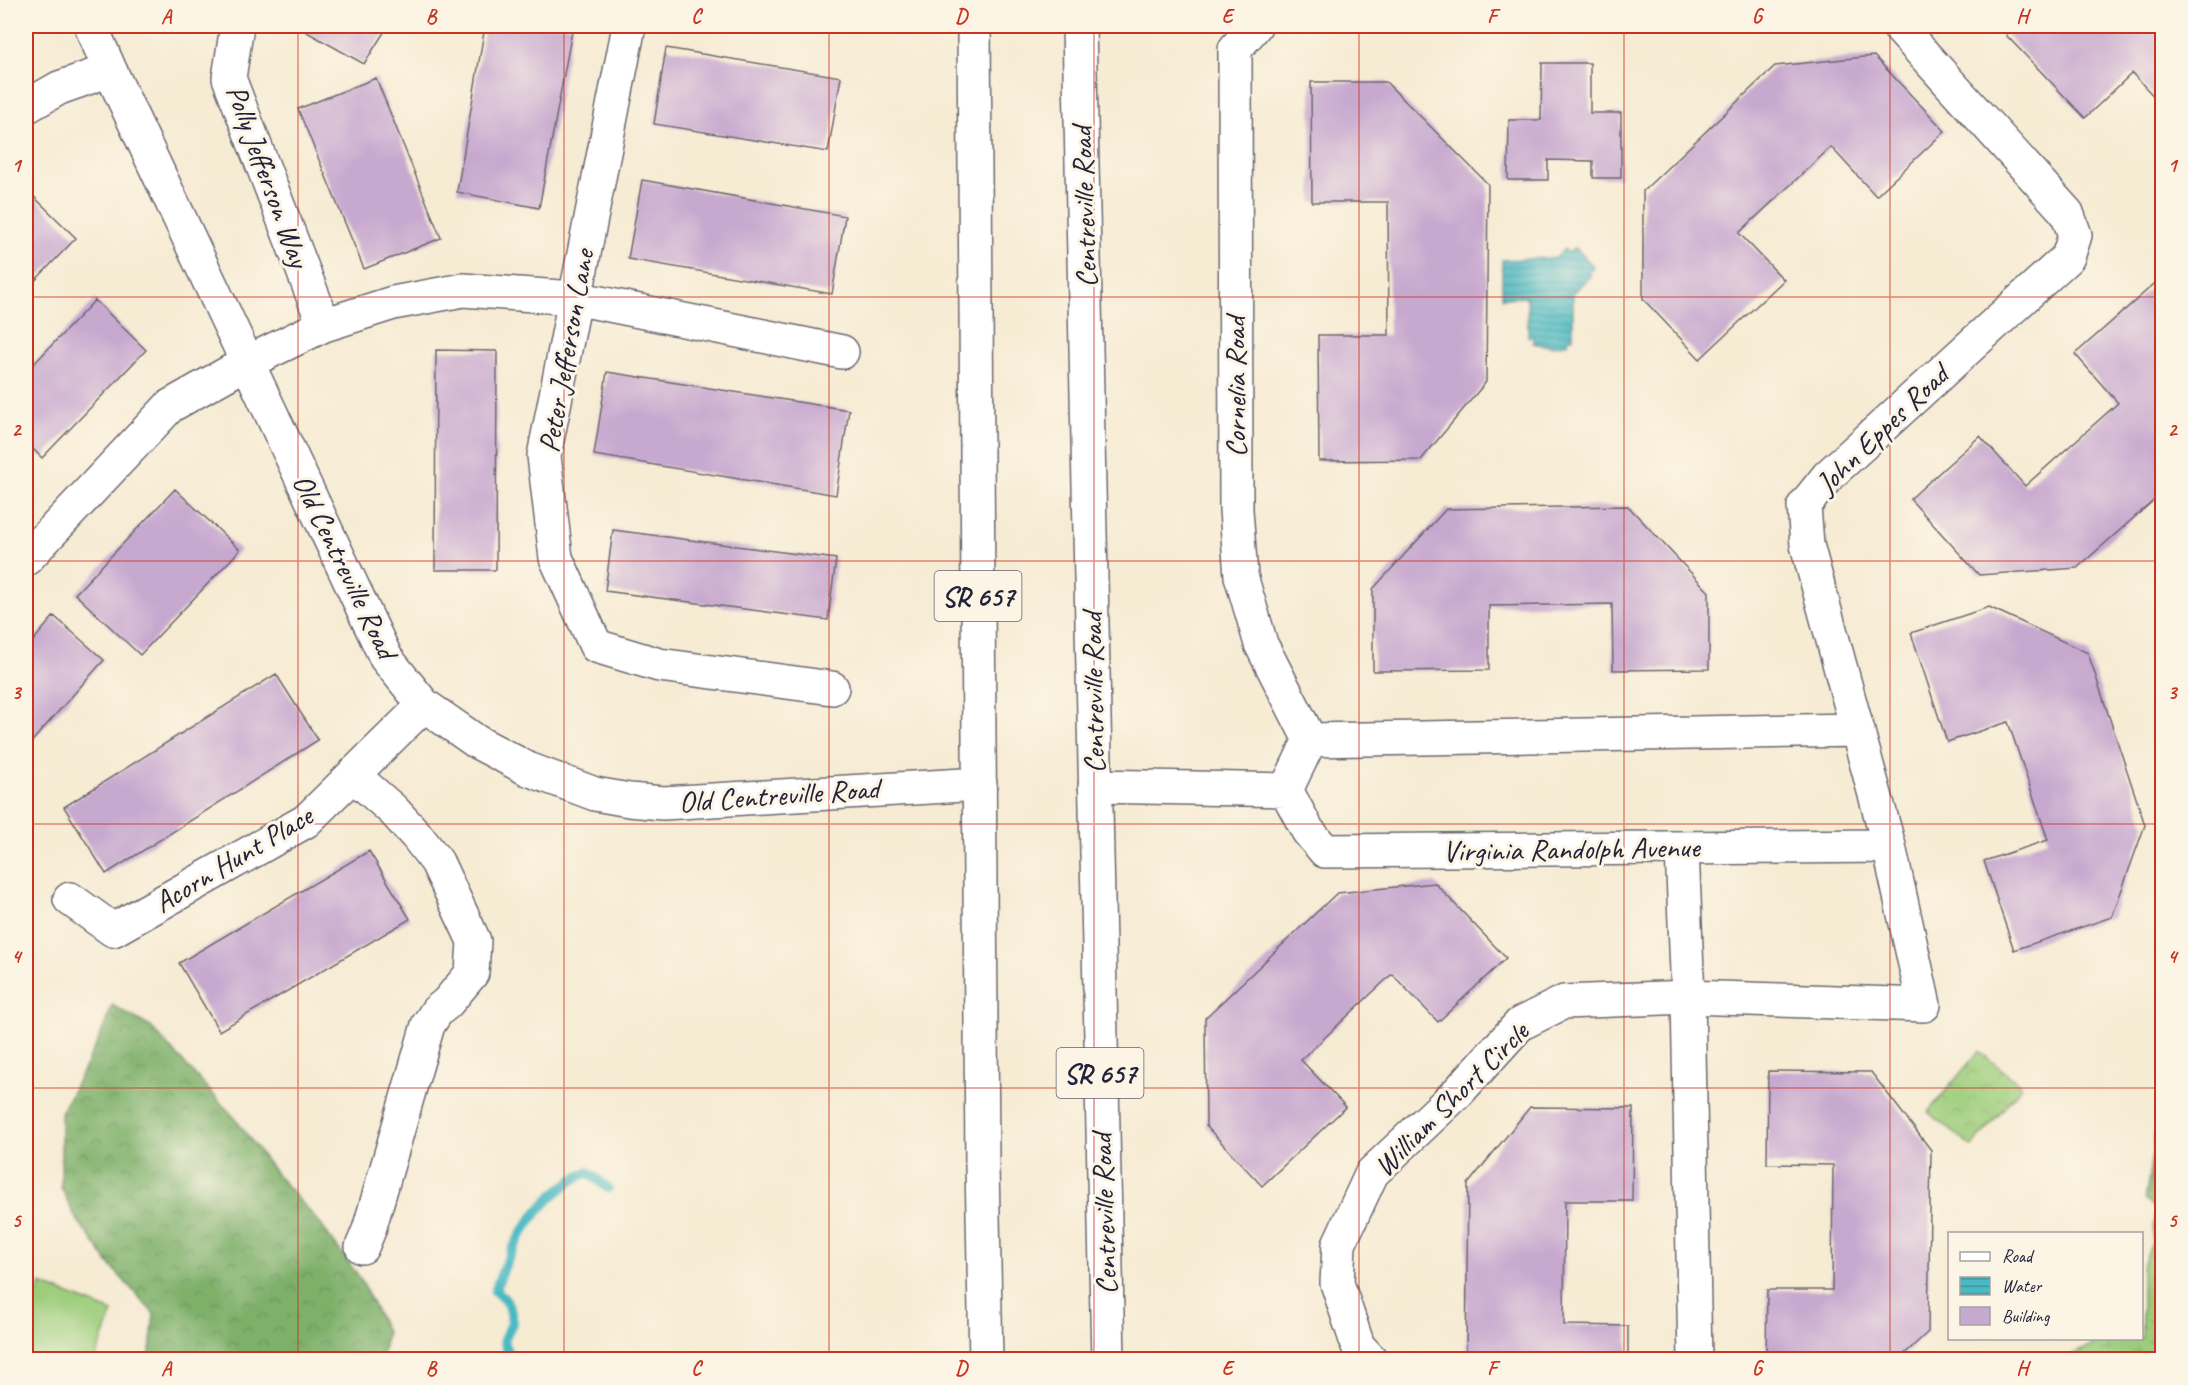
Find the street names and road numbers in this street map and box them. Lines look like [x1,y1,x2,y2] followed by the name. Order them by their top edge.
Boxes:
[217,80,319,275] street label: Polly Jefferson Way
[1062,122,1106,288] street label: Centreville Road
[529,244,603,455] street label: Peter Jefferson Lane
[1216,313,1254,457] street label: Cornelia Road
[1806,353,1960,503] street label: John Eppes Road
[284,467,408,668] street label: Old Centreville Road
[934,571,1022,621] road number: SR 657
[1073,608,1113,774] street label: Centreville Road
[678,769,885,821] street label: Old Centreville Road
[147,796,321,921] street label: Acorn Hunt Place
[1442,828,1702,870] street label: Virginia Randolph Avenue
[1365,1012,1538,1185] street label: William Short Circle
[1056,1048,1144,1098] road number: SR 657
[1082,1129,1126,1295] street label: Centreville Road

